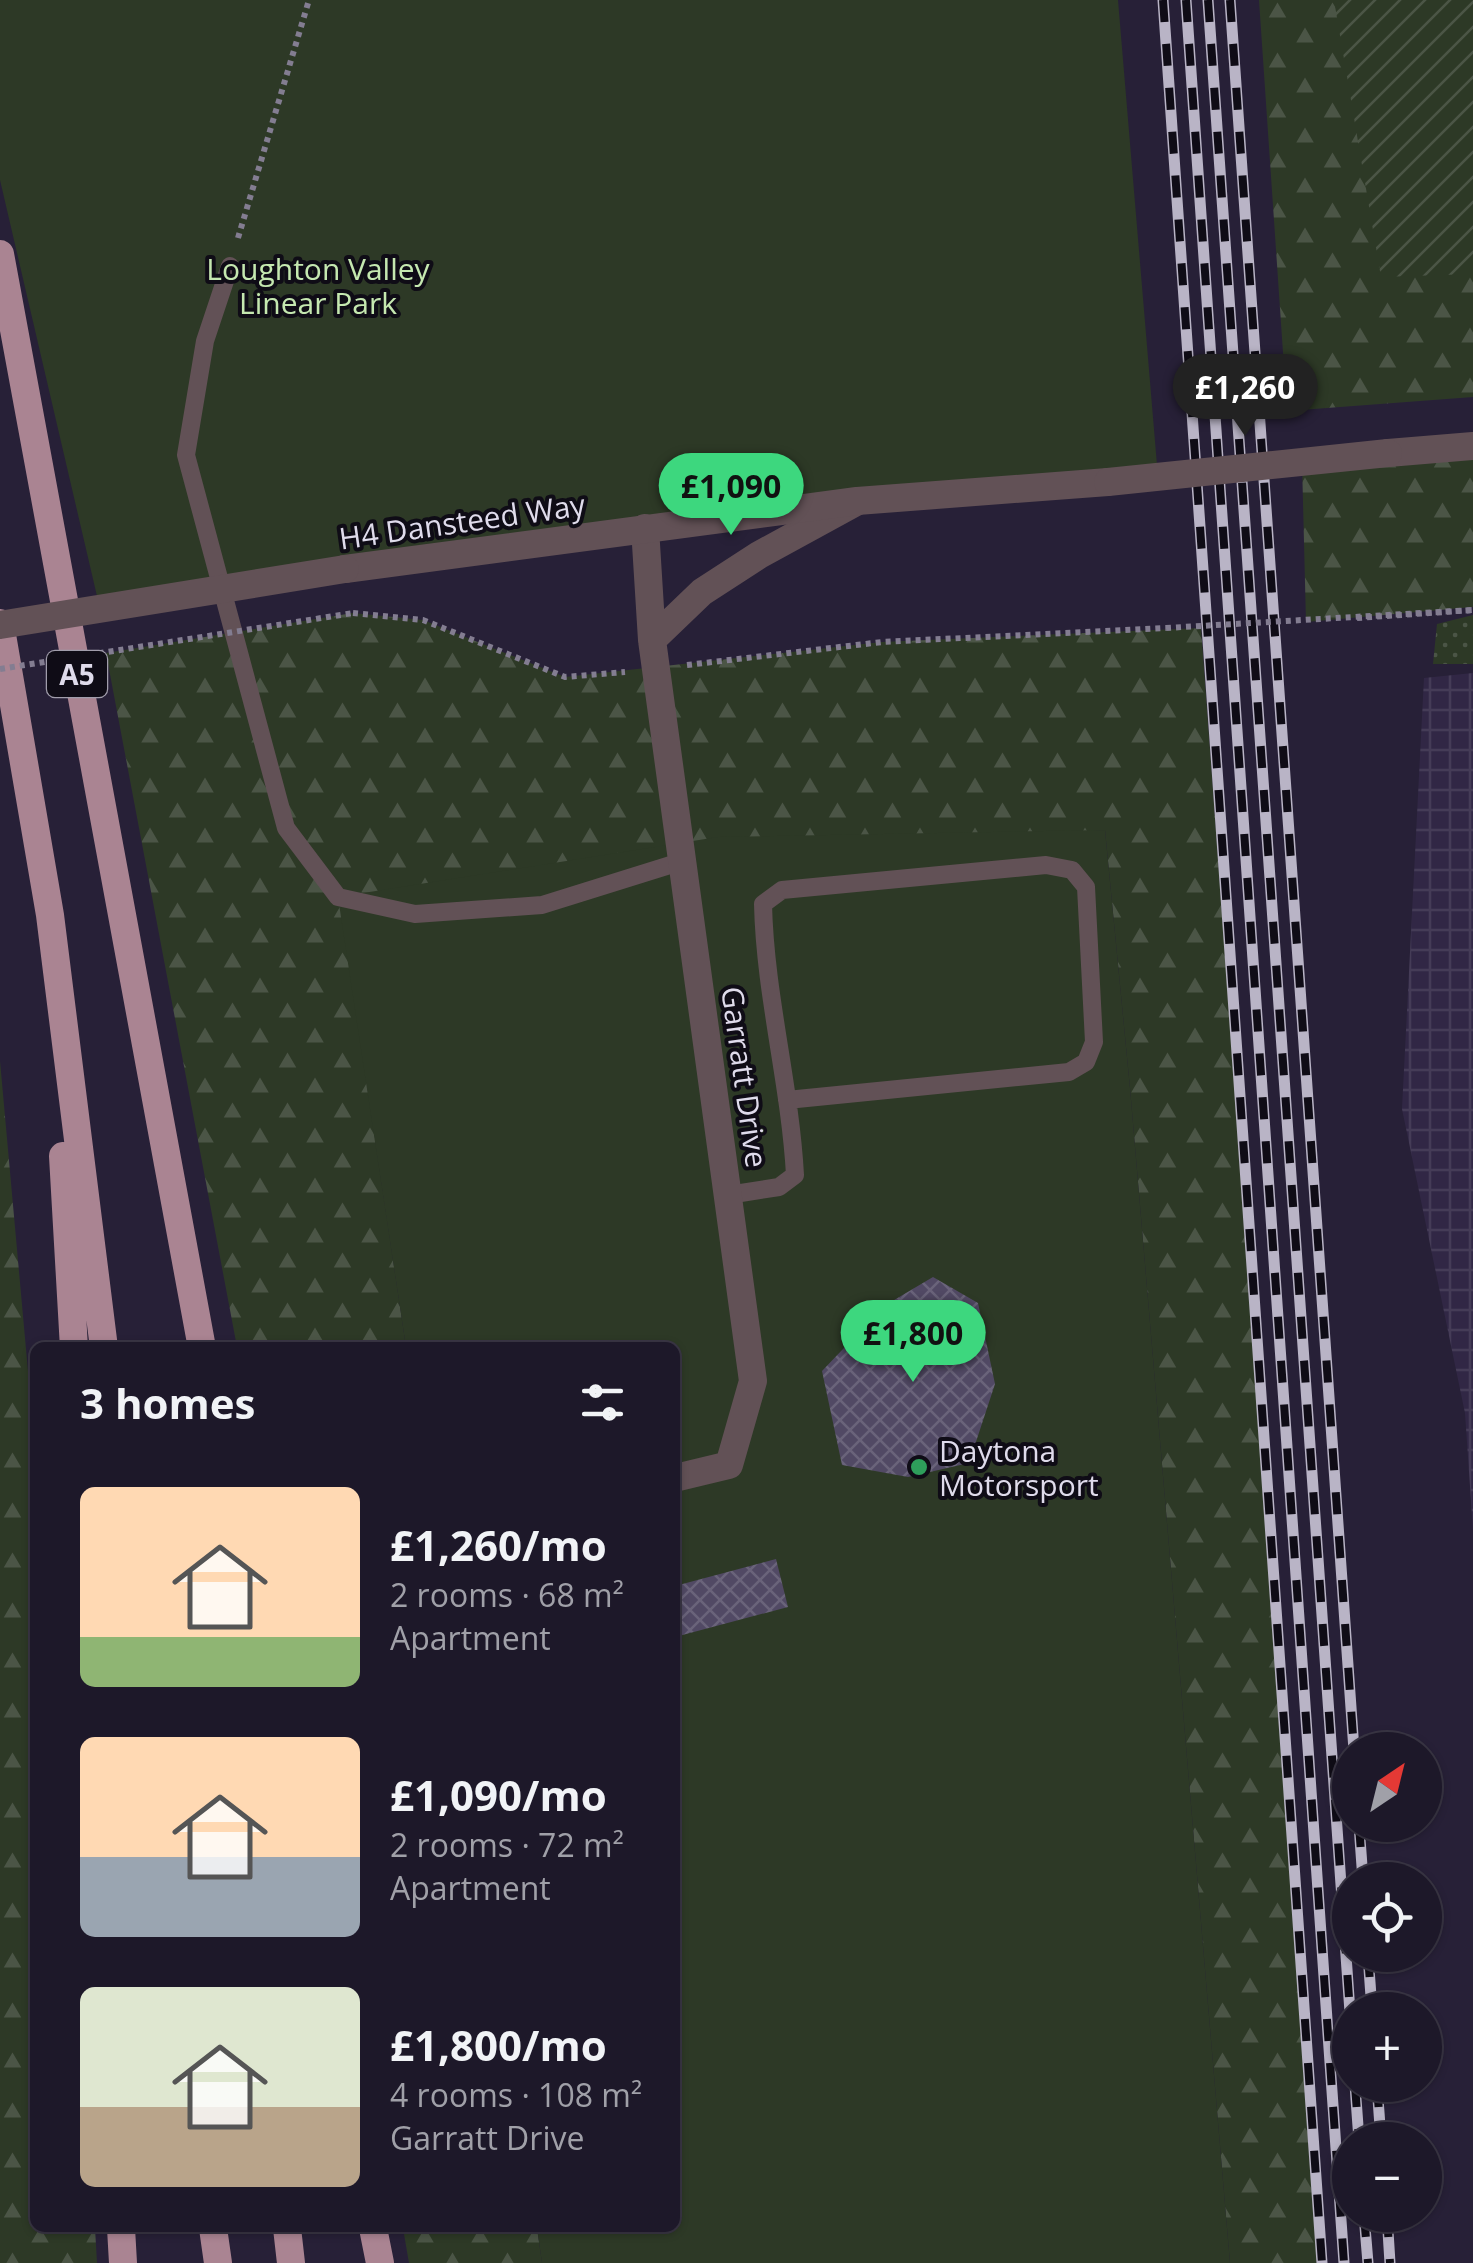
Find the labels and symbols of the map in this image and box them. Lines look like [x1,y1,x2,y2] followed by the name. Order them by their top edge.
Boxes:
[206,248,431,323] park label: Loughton Valley Linear Park
[1164,354,1326,439] pin: £1,260
[650,453,812,538] pin: £1,090
[336,483,589,559] street label: H4 Dansteed Way
[47,651,107,697] road number: A5
[712,984,778,1170] street label: Garratt Drive
[832,1300,994,1385] pin: £1,800
[939,1430,1099,1505] place label: Daytona Motorsport
[908,1456,930,1478] marker: Daytona Motorsport
[1332,1732,1442,1842] north arrow

